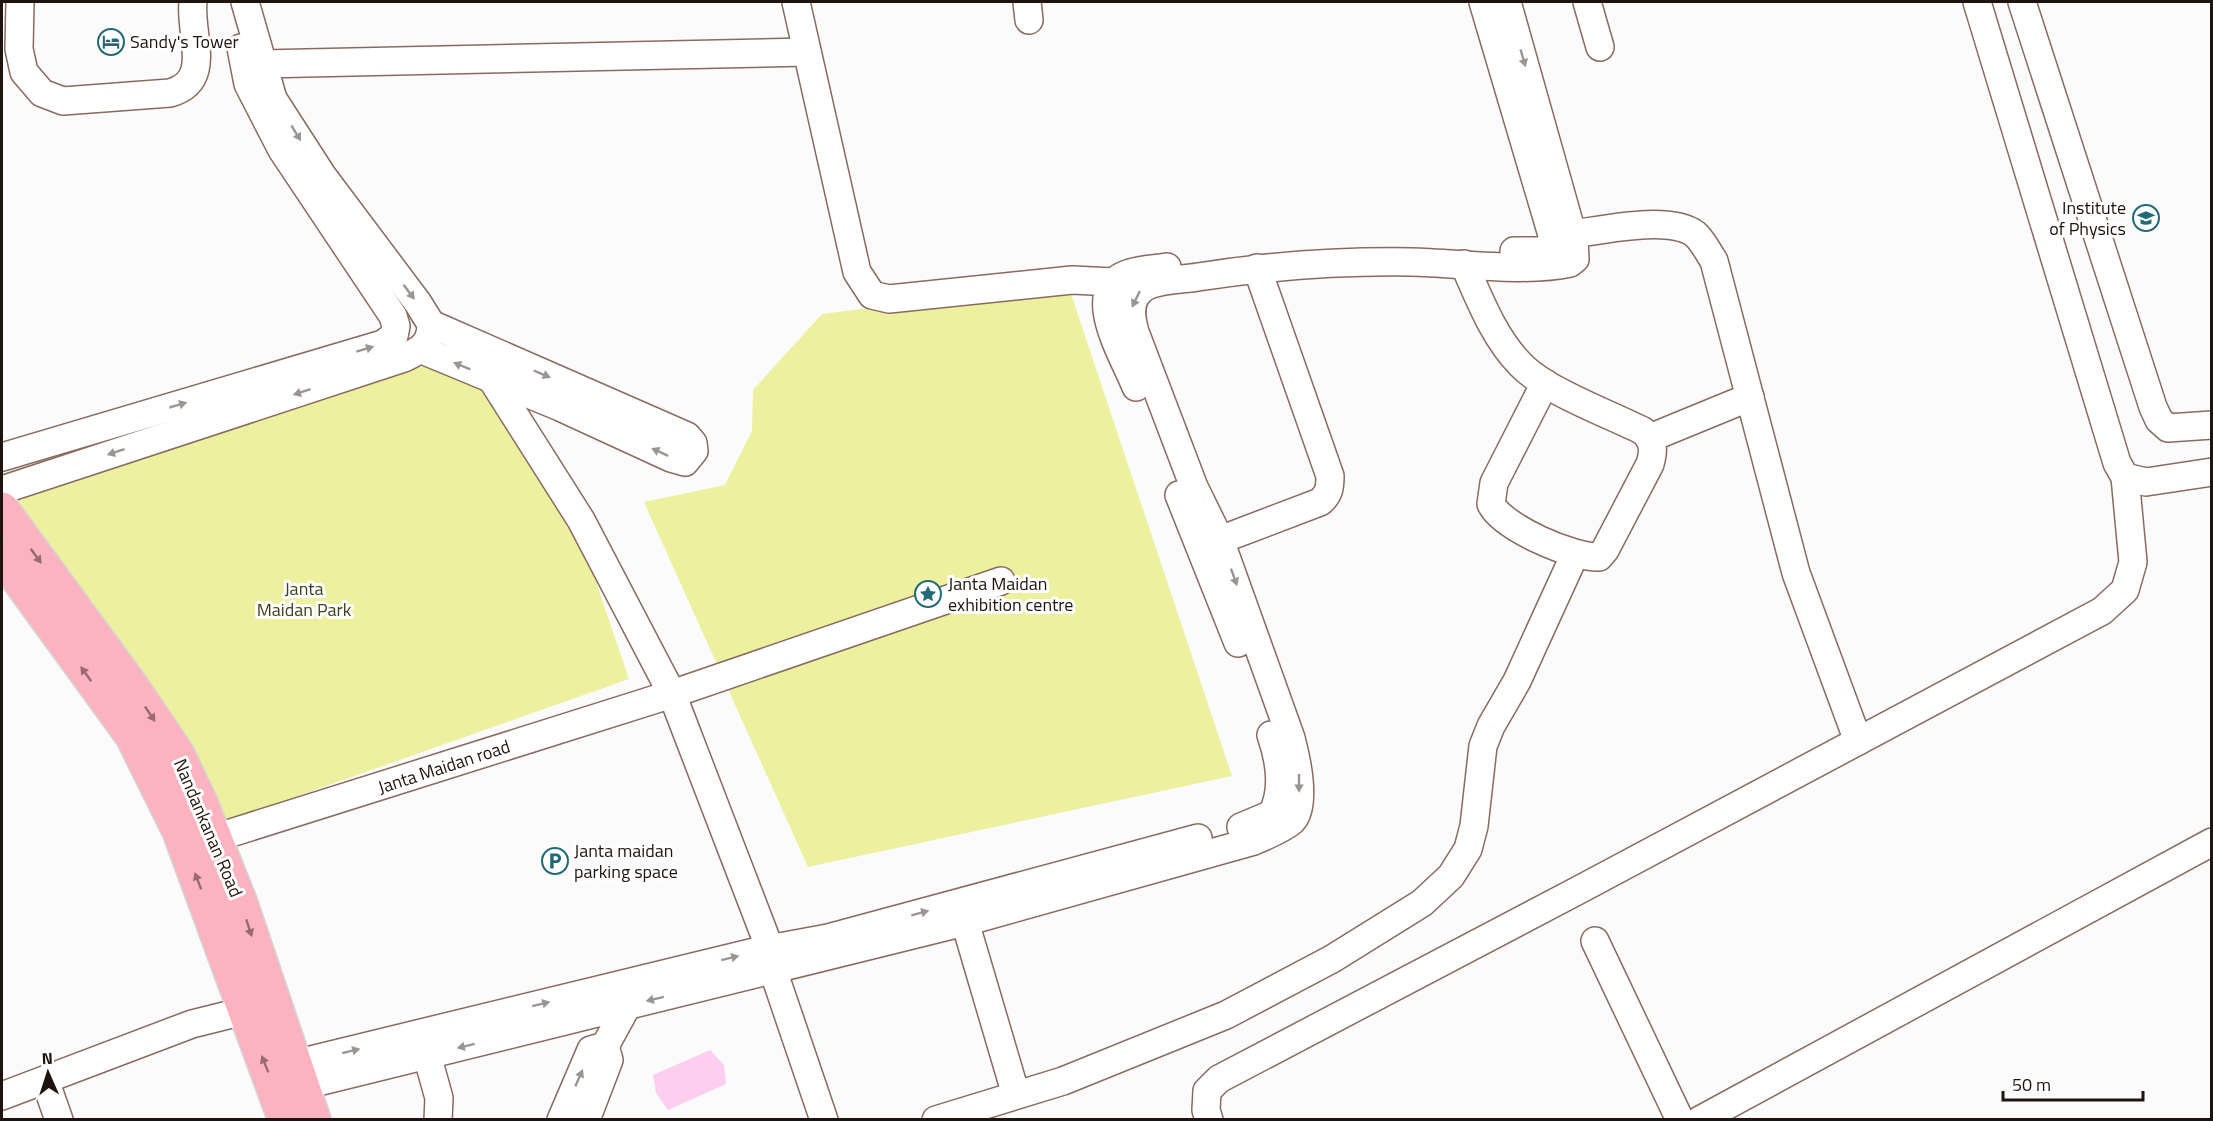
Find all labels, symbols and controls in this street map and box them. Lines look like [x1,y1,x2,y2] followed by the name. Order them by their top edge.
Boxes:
[96,27,126,57] hotel icon: Sandy's Tower
[130,28,239,55] place label: Sandy's Tower
[1519,49,1529,67] one-way arrow
[290,125,301,141] one-way arrow
[2049,194,2126,242] place label: Institute of Physics
[2131,203,2161,233] school or university icon: Institute of Physics
[403,284,415,299] one-way arrow
[1132,290,1142,308] one-way arrow
[356,344,374,353] one-way arrow
[453,361,471,370] one-way arrow
[533,370,551,379] one-way arrow
[292,387,310,397] one-way arrow
[169,400,187,409] one-way arrow
[651,447,669,457] one-way arrow
[107,448,125,458] one-way arrow
[29,549,41,564] one-way arrow
[1229,569,1239,587] one-way arrow
[948,570,1073,618] place label: Janta Maidan exhibition centre
[257,575,352,623] park label: Janta Maidan Park
[913,579,943,609] place icon: Janta Maidan exhibition centre
[81,666,93,681] one-way arrow
[144,706,155,722] one-way arrow
[374,732,513,801] street label: Janta Maidan road
[167,754,250,901] street label: Nandankanan Road
[1294,773,1304,792] one-way arrow
[574,837,678,885] place label: Janta maidan parking space
[540,846,570,876] parking icon: Janta maidan parking space
[193,872,203,890] one-way arrow
[911,908,929,918] one-way arrow
[245,919,254,937] one-way arrow
[721,952,739,962] one-way arrow
[646,995,664,1005] one-way arrow
[531,999,550,1009] one-way arrow
[457,1041,475,1051] one-way arrow
[18,1043,78,1103] north arrow
[342,1045,360,1055] one-way arrow
[41,1046,53,1070] text: N
[260,1055,270,1073] one-way arrow
[2003,1064,2142,1102] scale bar
[574,1069,584,1087] one-way arrow
[2012,1071,2051,1098] text: 50 m

